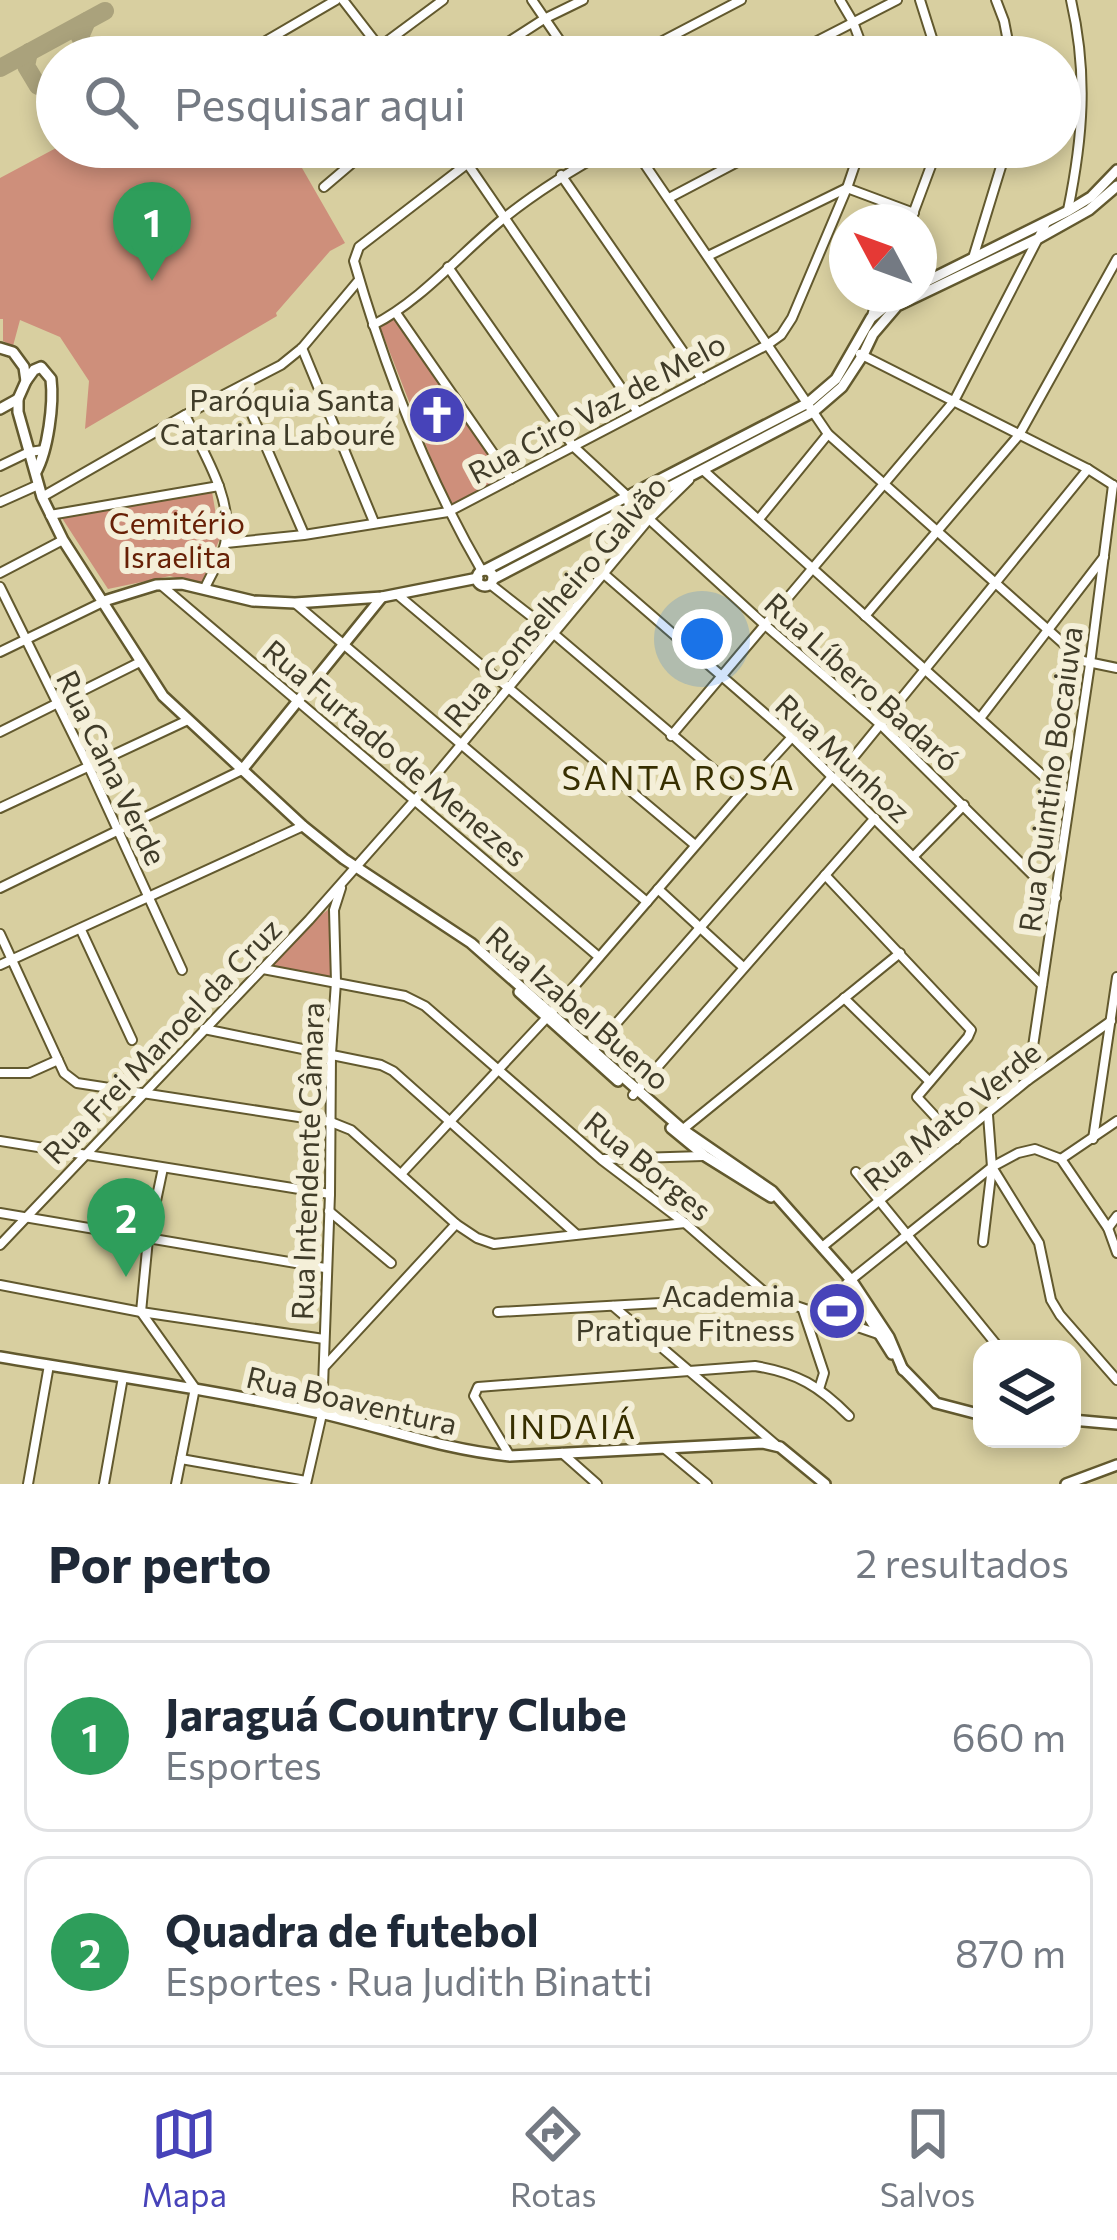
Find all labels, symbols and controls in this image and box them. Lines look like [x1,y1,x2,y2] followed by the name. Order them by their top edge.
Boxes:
[36,36,1081,168] search box
[78,69,144,135] icon: search
[174,75,466,130] text: Pesquisar aqui
[113,182,191,281] pin: 1
[829,204,937,312] north arrow
[461,324,731,490] street label: Rua Ciro Vaz de Melo
[160,380,395,451] place label: Paróquia Santa Catarina Labouré
[406,384,468,446] church icon: Paróquia Santa Catarina Labouré
[435,467,673,733] street label: Rua Conselheiro Galvão
[109,503,245,574] park label: Cemitério Israelita
[758,584,968,778] street label: Rua Líbero Badaró
[672,609,732,669] your location
[1009,624,1089,934] street label: Rua Quintino Bocaiuva
[256,631,536,873] street label: Rua Furtado de Menezes
[50,664,176,870] street label: Rua Cana Verde
[769,685,919,829] street label: Rua Munhoz
[561,756,797,797] district label: SANTA ROSA
[34,910,288,1170] street label: Rua Frei Manoel da Cruz
[480,917,678,1097] street label: Rua Izabel Bueno
[282,1001,330,1321] street label: Rua Intendente Câmara
[855,1032,1047,1198] street label: Rua Mato Verde
[578,1103,720,1227] street label: Rua Borges
[87,1178,165,1277] pin: 2
[575,1276,795,1347] place label: Academia Pratique Fitness
[806,1280,868,1342] sports icon: Academia Pratique Fitness
[973,1340,1081,1448] map controls
[973,1340,1081,1448] button: layers
[243,1357,461,1441] street label: Rua Boaventura
[508,1405,638,1446] district label: INDAIÁ
[48,1531,272,1594] text: Por perto
[855,1538,1069,1586] text: 2 resultados
[165,1685,627,1740] text: Jaraguá Country Clube
[81,1712,99,1760] text: 1
[952,1712,1066,1760] text: 660 m
[165,1740,322,1788] text: Esportes
[165,1901,539,1956] text: Quadra de futebol
[79,1928,101,1976] text: 2
[955,1928,1066,1976] text: 870 m
[165,1956,653,2004] text: Esportes · Rua Judith Binatti
[142,2101,227,2214] tab: Mapa
[510,2101,596,2214] tab: Rotas
[880,2101,975,2214] tab: Salvos

